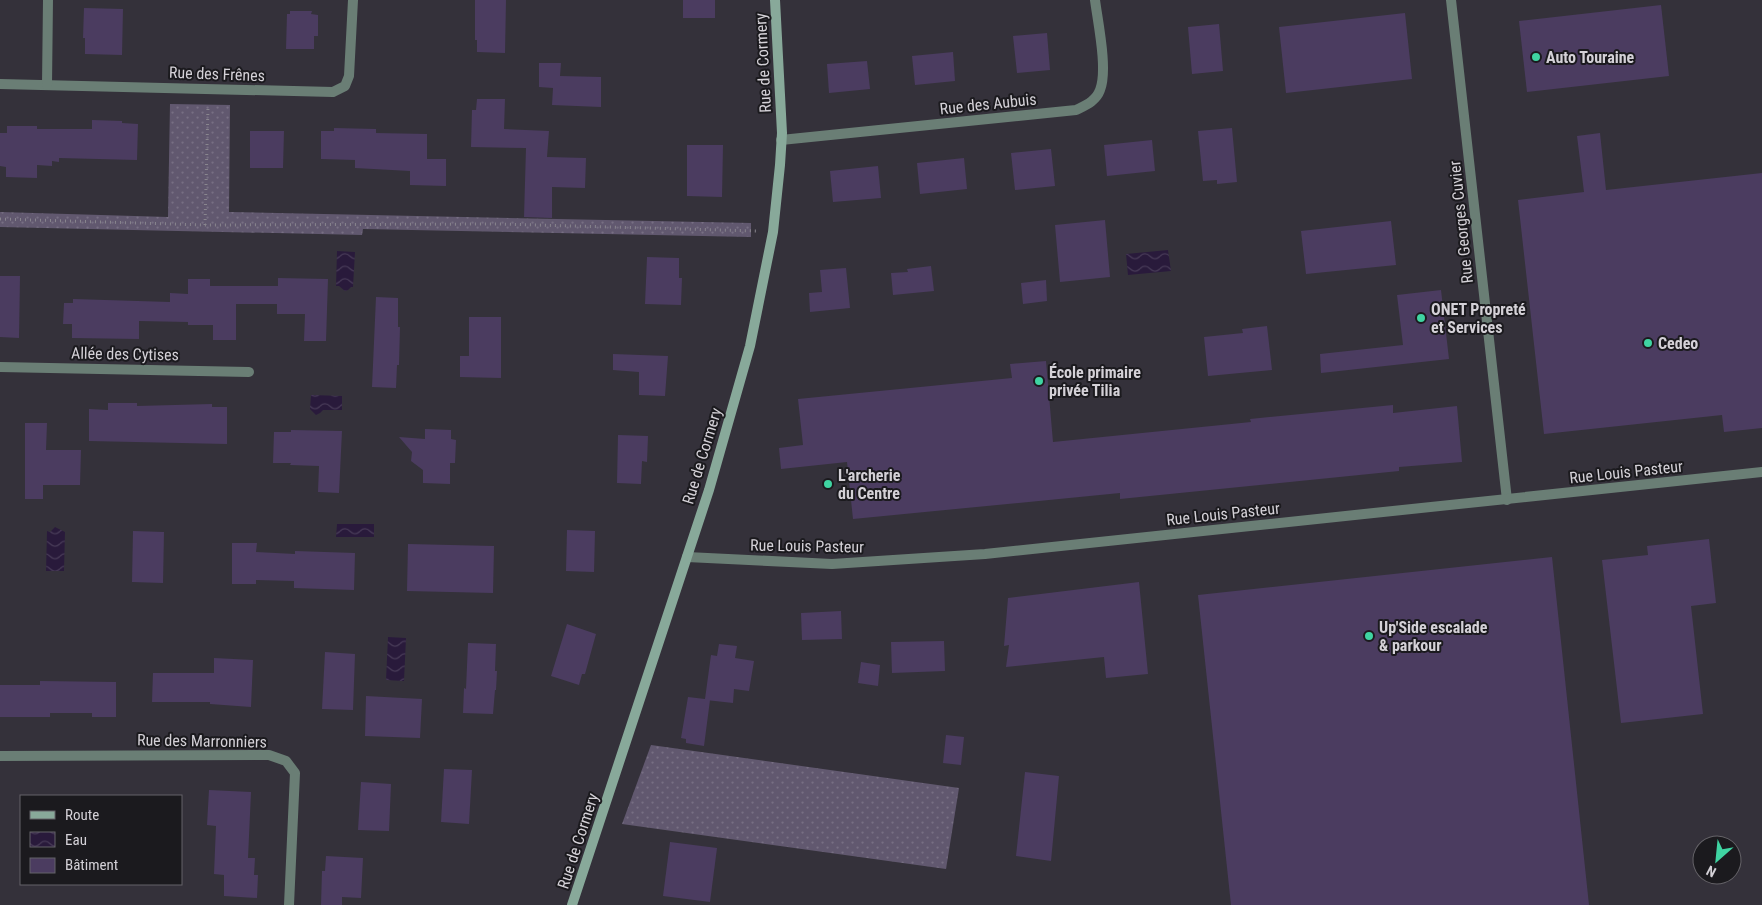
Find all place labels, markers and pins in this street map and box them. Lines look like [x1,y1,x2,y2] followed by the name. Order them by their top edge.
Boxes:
[1546,48,1635,67] place label: Auto Touraine
[1530,51,1542,63] marker: Auto Touraine
[1431,300,1526,337] place label: ONET Propreté et Services
[1415,312,1427,324] marker: ONET Propreté et Services
[1658,334,1698,353] place label: Cedeo
[1642,337,1654,349] marker: Cedeo
[1049,363,1141,400] place label: École primaire privée Tilia
[1033,375,1045,387] marker: École primaire privée Tilia
[838,466,901,503] place label: L'archerie du Centre
[822,478,834,490] marker: L'archerie du Centre
[1379,618,1488,655] place label: Up'Side escalade & parkour
[1363,630,1375,642] marker: Up'Side escalade & parkour

